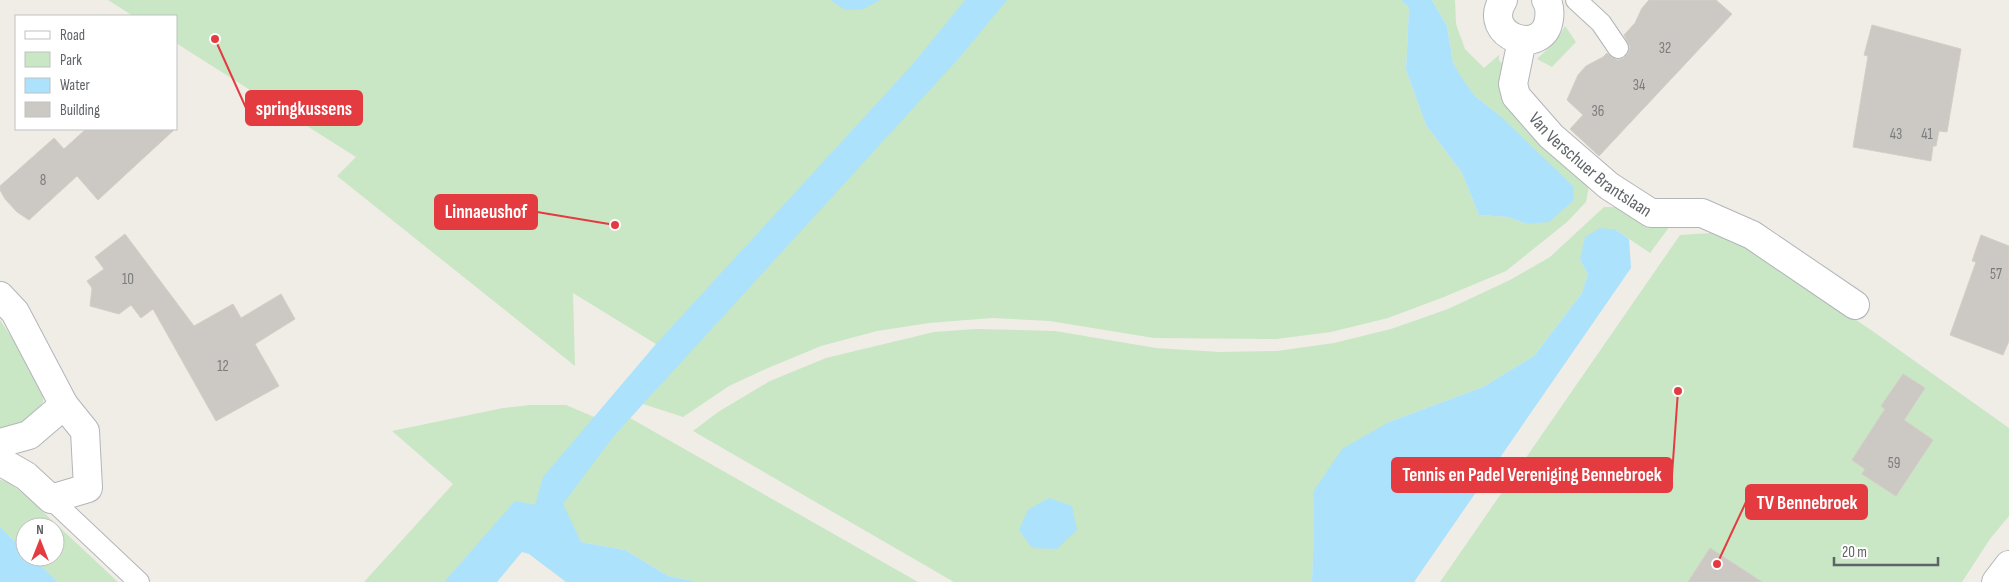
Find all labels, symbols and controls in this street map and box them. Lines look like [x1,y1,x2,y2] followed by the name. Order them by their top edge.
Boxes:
[15,15,178,130] legend
[60,26,85,45] text: Road
[1659,39,1671,58] house number: 32
[60,51,82,70] text: Park
[60,76,91,95] text: Water
[1633,76,1645,95] house number: 34
[246,91,362,125] callout: springkussens
[256,98,352,121] text: springkussens
[60,101,100,120] text: Building
[1592,102,1604,121] house number: 36
[1524,108,1655,222] street label: Van Verschuer Brantslaan
[1890,125,1902,144] house number: 43
[1921,125,1934,144] house number: 41
[40,171,46,190] house number: 8
[435,195,537,229] callout: Linnaeushof
[445,201,528,224] text: Linnaeushof
[1990,265,2002,284] house number: 57
[122,270,134,289] house number: 10
[217,357,229,376] house number: 12
[1888,454,1900,473] house number: 59
[1392,458,1672,492] callout: Tennis en Padel Vereniging Bennebroek
[1402,464,1662,487] text: Tennis en Padel Vereniging Bennebroek
[1746,485,1867,519] callout: TV Bennebroek
[1756,492,1858,515] text: TV Bennebroek
[15,517,65,567] north arrow
[36,521,44,538] text: N
[1834,534,1938,566] scale bar
[1842,543,1867,562] text: 20 m

